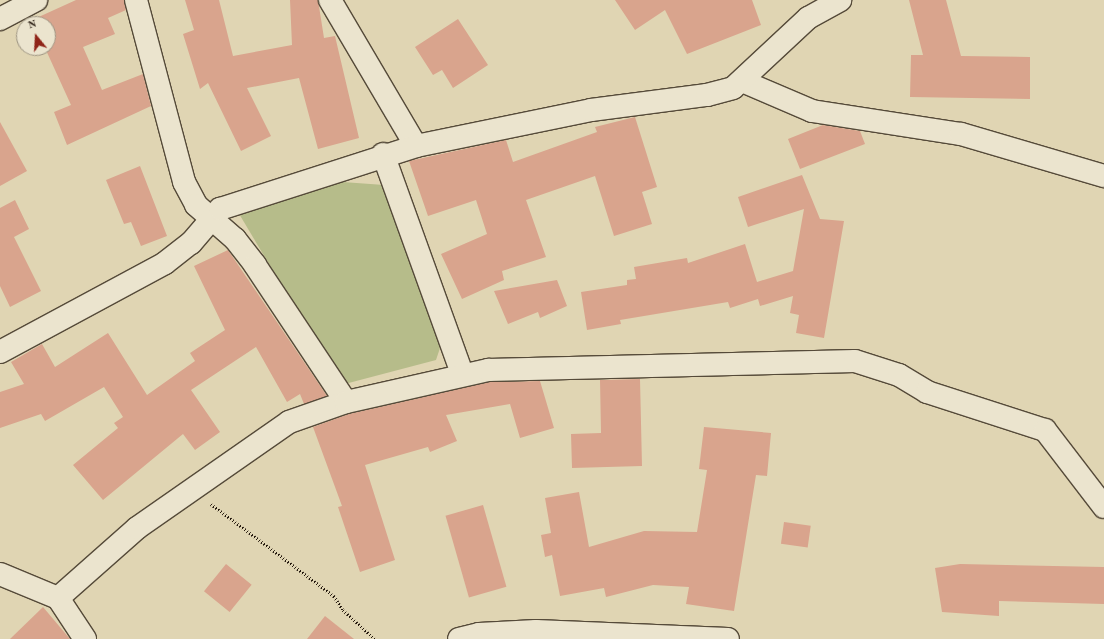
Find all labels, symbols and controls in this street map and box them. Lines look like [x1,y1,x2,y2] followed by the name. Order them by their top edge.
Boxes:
[16,16,56,56] north arrow
[27,19,38,32] text: N

